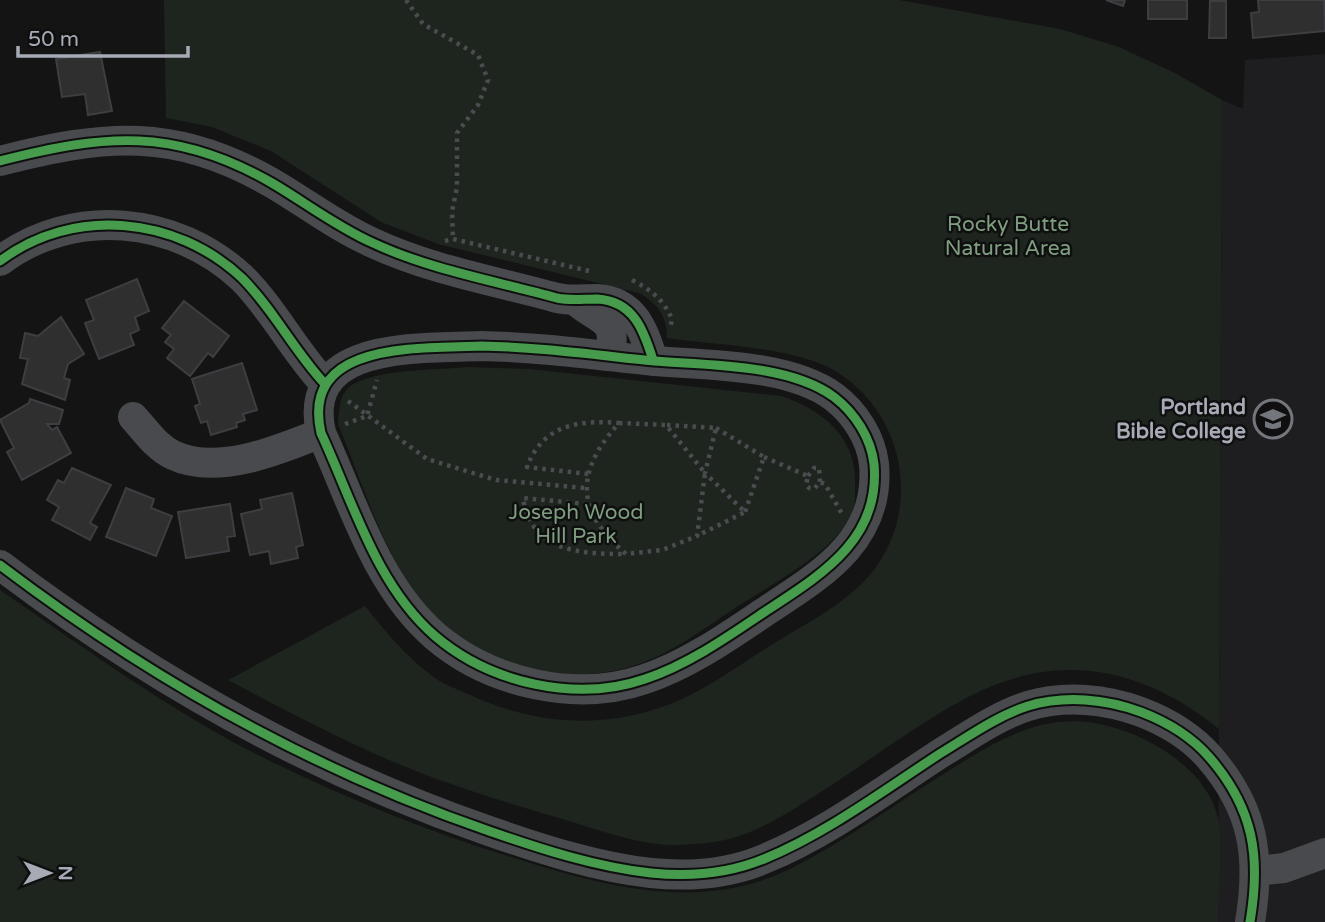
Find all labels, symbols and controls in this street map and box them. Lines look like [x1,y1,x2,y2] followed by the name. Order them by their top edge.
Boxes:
[18,14,187,58] scale bar
[28,27,79,52] text: 50 m
[945,212,1071,261] park label: Rocky Butte Natural Area
[1116,395,1246,444] place label: Portland Bible College
[1252,398,1294,440] school or university icon: Portland Bible College
[508,500,644,549] park label: Joseph Wood Hill Park
[14,838,84,908] north arrow
[54,865,76,881] text: N

